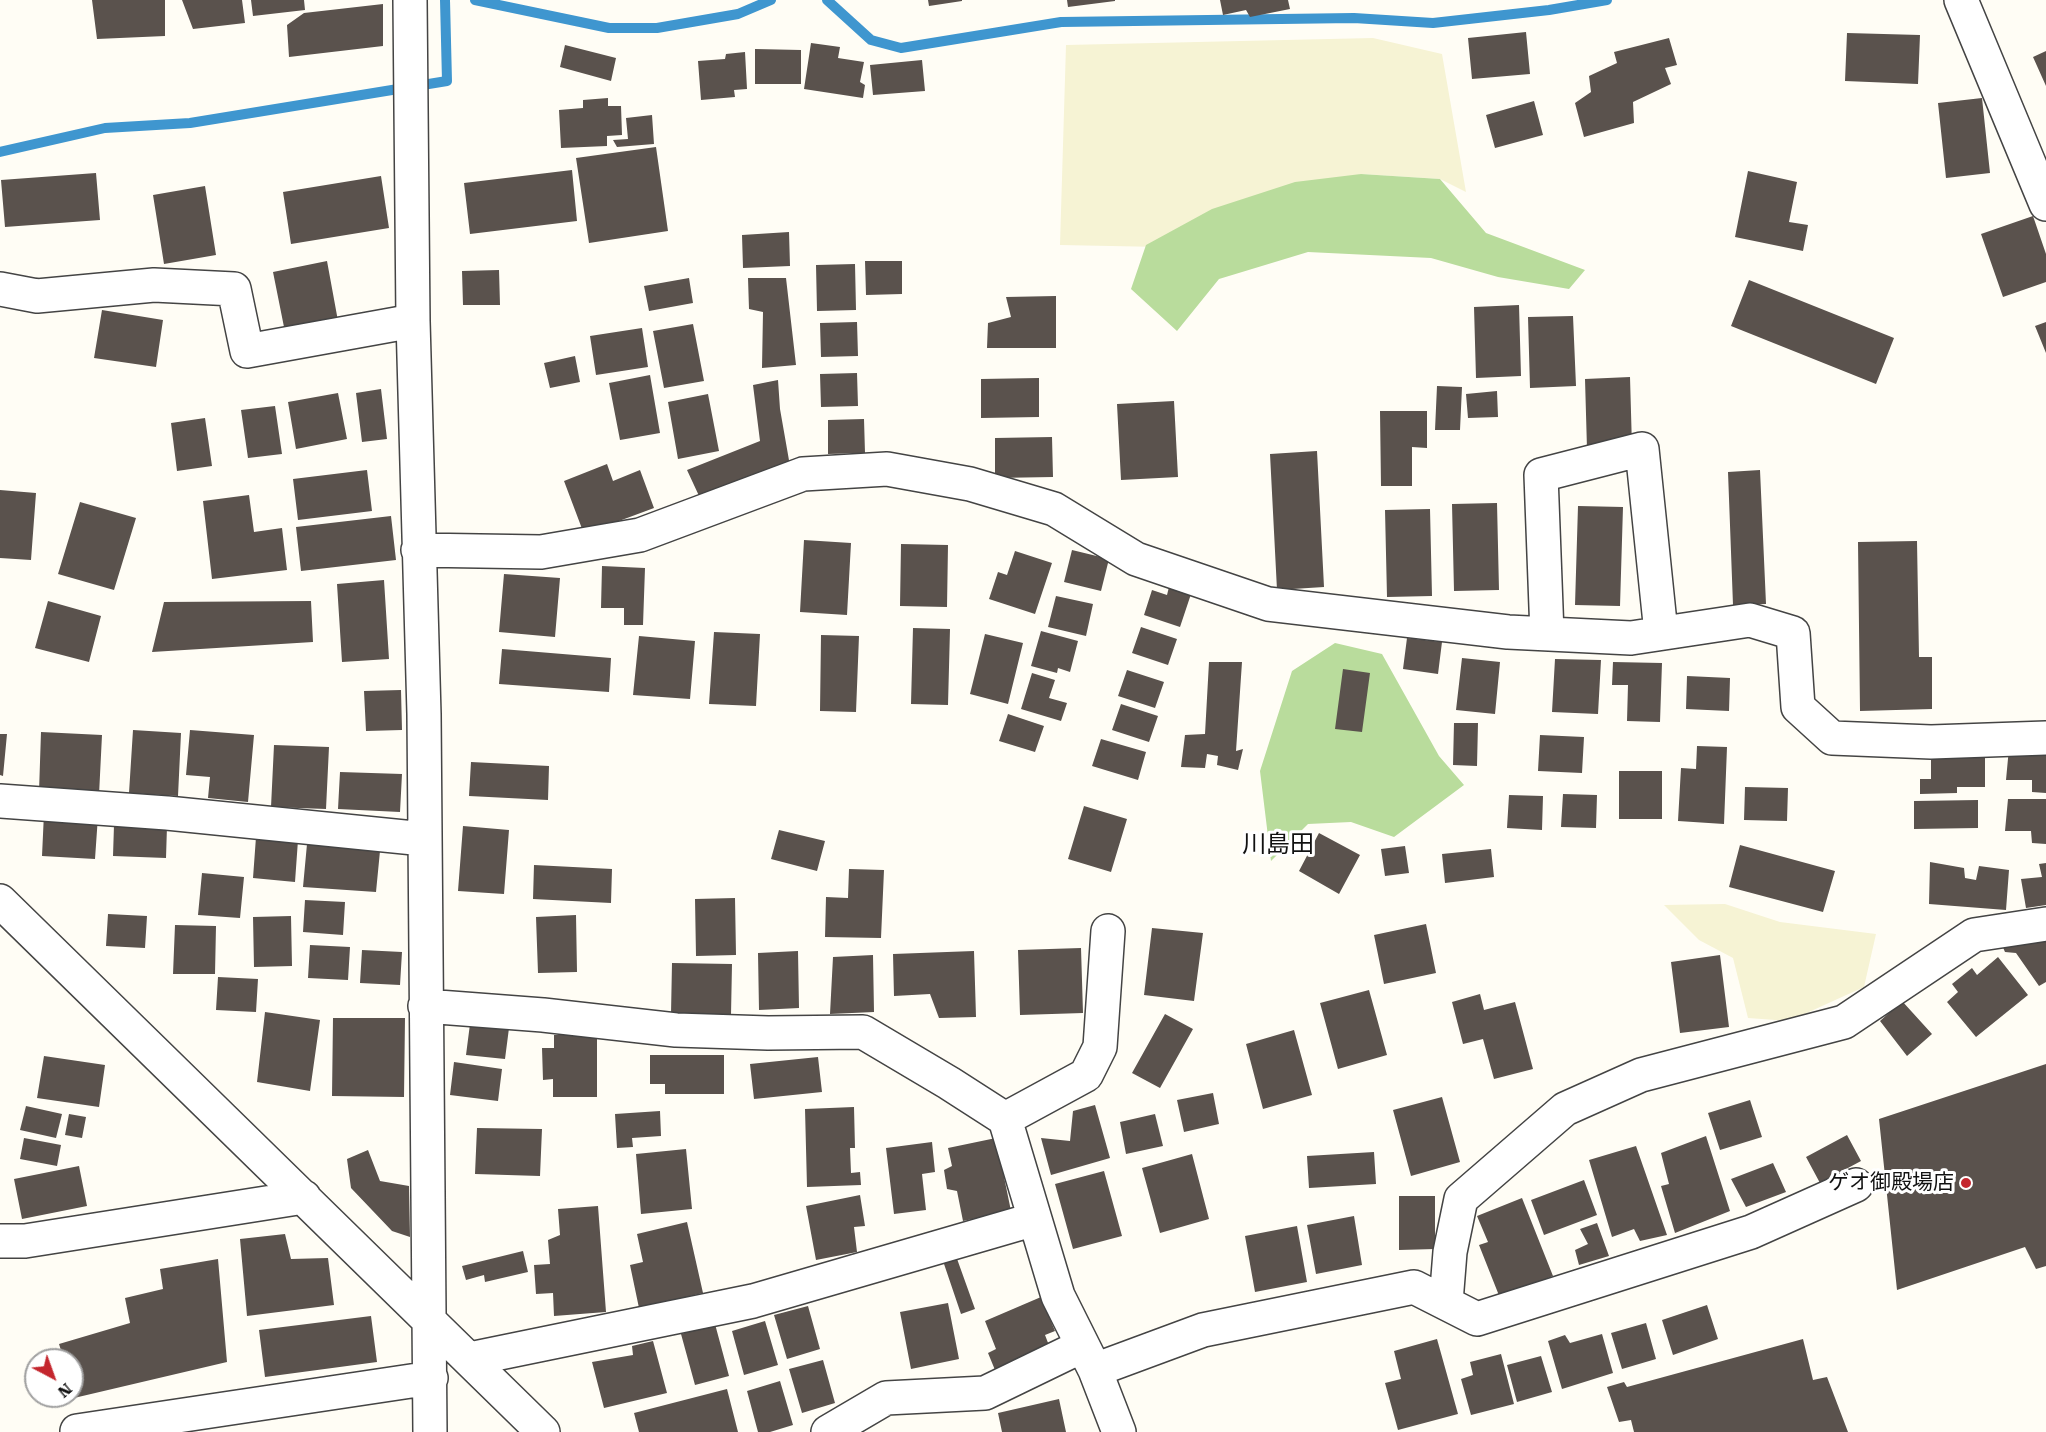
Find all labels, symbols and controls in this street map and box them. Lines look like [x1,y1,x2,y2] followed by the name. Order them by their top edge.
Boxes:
[1242,831,1314,859] district label: 川島田
[1828,1170,1954,1196] place label: ゲオ御殿場店
[1959,1176,1973,1190] marker: ゲオ御殿場店
[24,1348,84,1408] north arrow
[54,1379,76,1402] text: N

